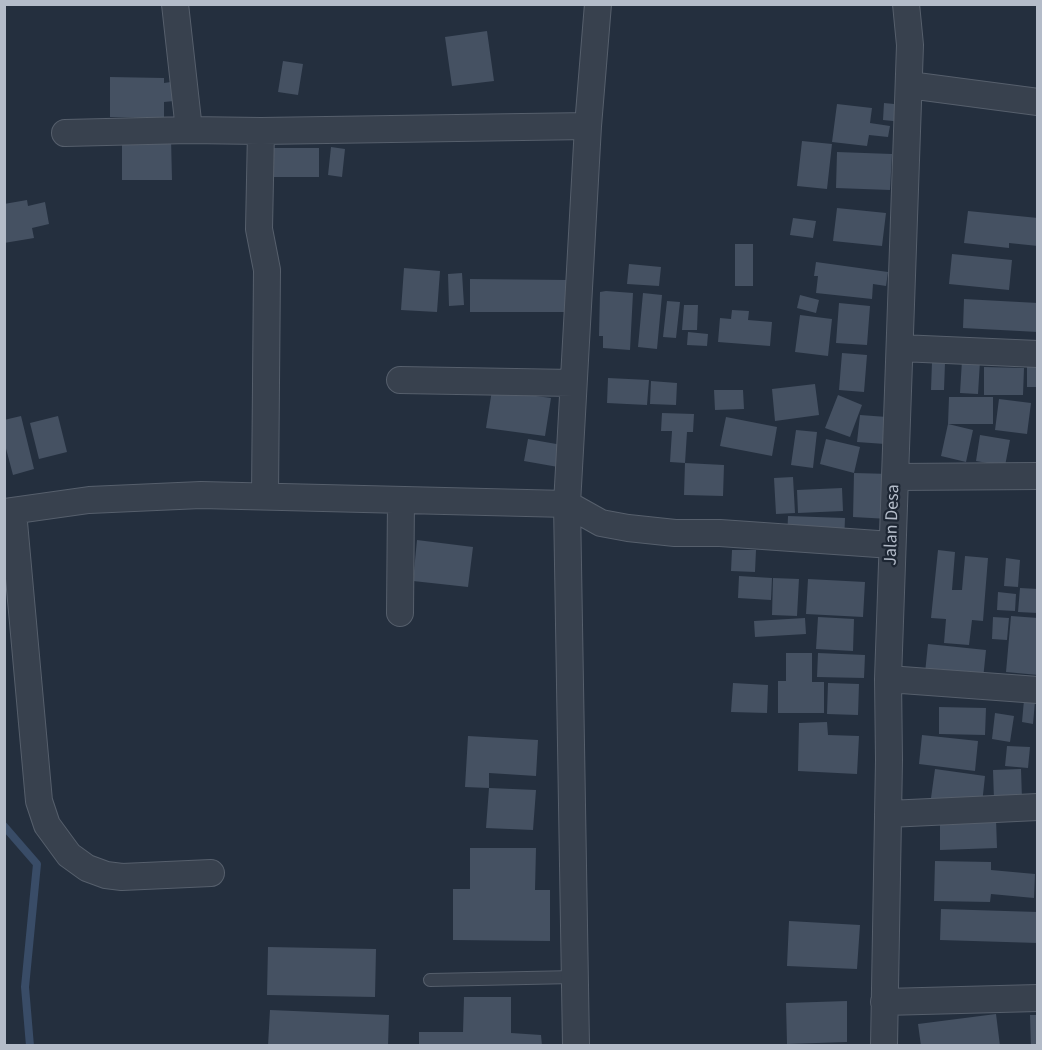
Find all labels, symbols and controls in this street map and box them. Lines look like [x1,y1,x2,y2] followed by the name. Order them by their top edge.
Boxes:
[881,484,905,566] street label: Jalan Desa

